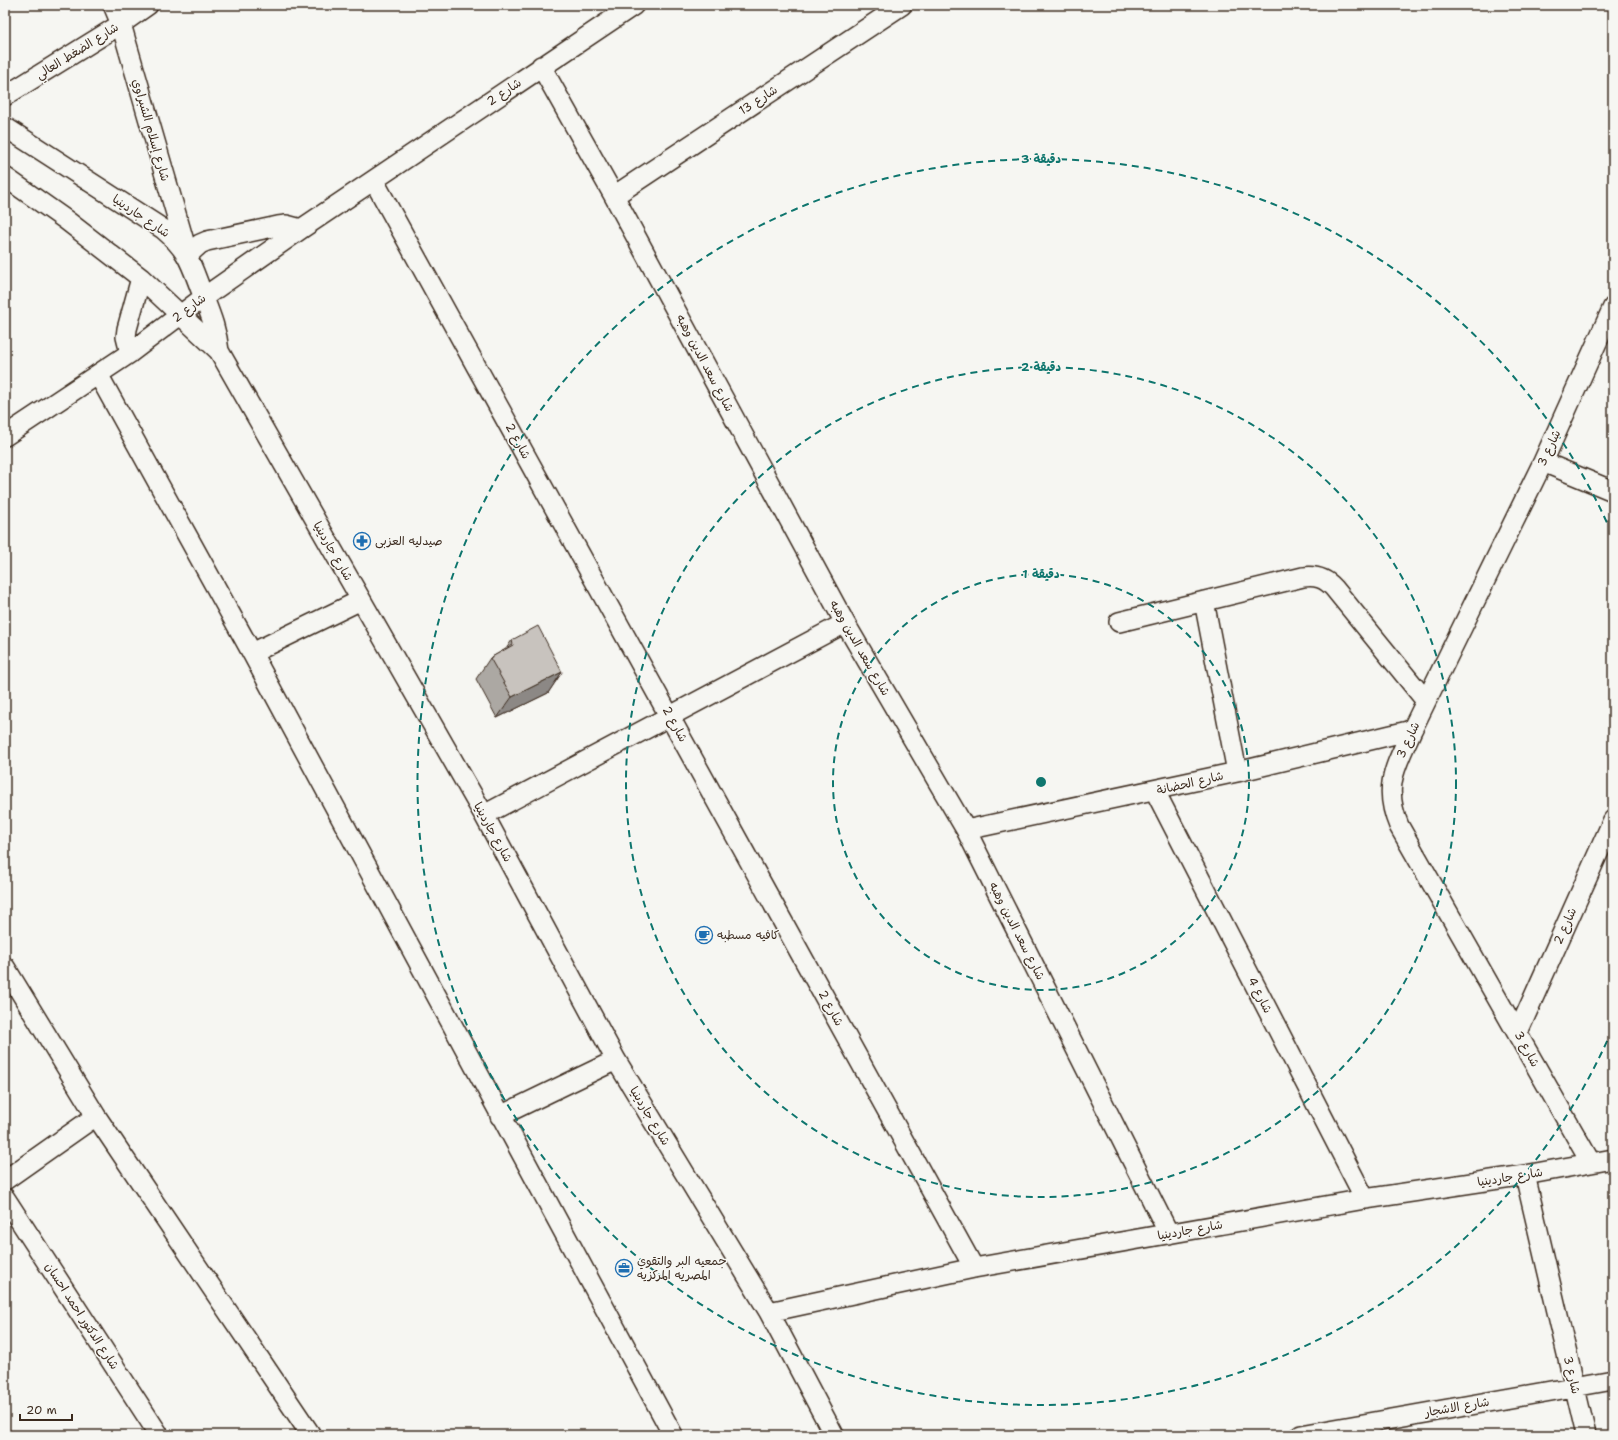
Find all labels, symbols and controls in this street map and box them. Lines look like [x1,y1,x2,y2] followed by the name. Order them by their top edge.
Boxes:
[33,19,123,85] street label: شارع الضغط العالي
[484,75,525,110] street label: شارع 2
[128,77,173,183] street label: شارع إسلام الشبراوي
[736,82,781,119] street label: شارع 13
[1021,151,1062,167] text: 3 دقيقة
[109,191,173,242] street label: شارع جاردينيا
[169,290,210,327] street label: شارع 2
[672,312,737,415] street label: شارع سعد الدين وهبه
[1021,359,1062,375] text: 2 دقيقة
[501,420,534,462] street label: شارع 2
[1534,427,1565,469] street label: شارع 3
[309,518,356,584] street label: شارع جاردينيا
[352,531,372,551] pharmacy icon: صيدليه العزبى
[375,533,443,549] place label: صيدليه العزبى
[1022,566,1060,582] text: 1 دقيقة
[825,597,894,699] street label: شارع سعد الدين وهبه
[658,703,691,745] street label: شارع 2
[1393,719,1424,761] street label: شارع 3
[1155,768,1225,799] street label: شارع الحضانة
[1034,775,1048,789] centre of rings
[469,799,516,865] street label: شارع جاردينيا
[985,879,1049,983] street label: شارع سعد الدين وهبه
[1550,905,1581,947] street label: شارع 2
[694,925,714,945] cafe icon: كافيه مسطبه
[717,927,779,943] place label: كافيه مسطبه
[1243,974,1276,1016] street label: شارع 4
[814,987,847,1029] street label: شارع 2
[1510,1028,1543,1070] street label: شارع 3
[625,1084,674,1149] street label: شارع جاردينيا
[1476,1164,1544,1191] street label: شارع جاردينيا
[1156,1216,1224,1245] street label: شارع جاردينيا
[637,1253,727,1283] place label: جمعيه البر والتقوي المصريه المركزيه
[614,1258,634,1278] office icon: جمعيه البر والتقوي المصريه المركزيه
[41,1259,123,1373] street label: شارع الدكتور احمد احسان
[1559,1354,1584,1396] street label: شارع 3
[1423,1393,1491,1422] street label: شارع الاشجار
[20,1396,72,1422] scale bar
[26,1402,57,1418] text: 20 m

